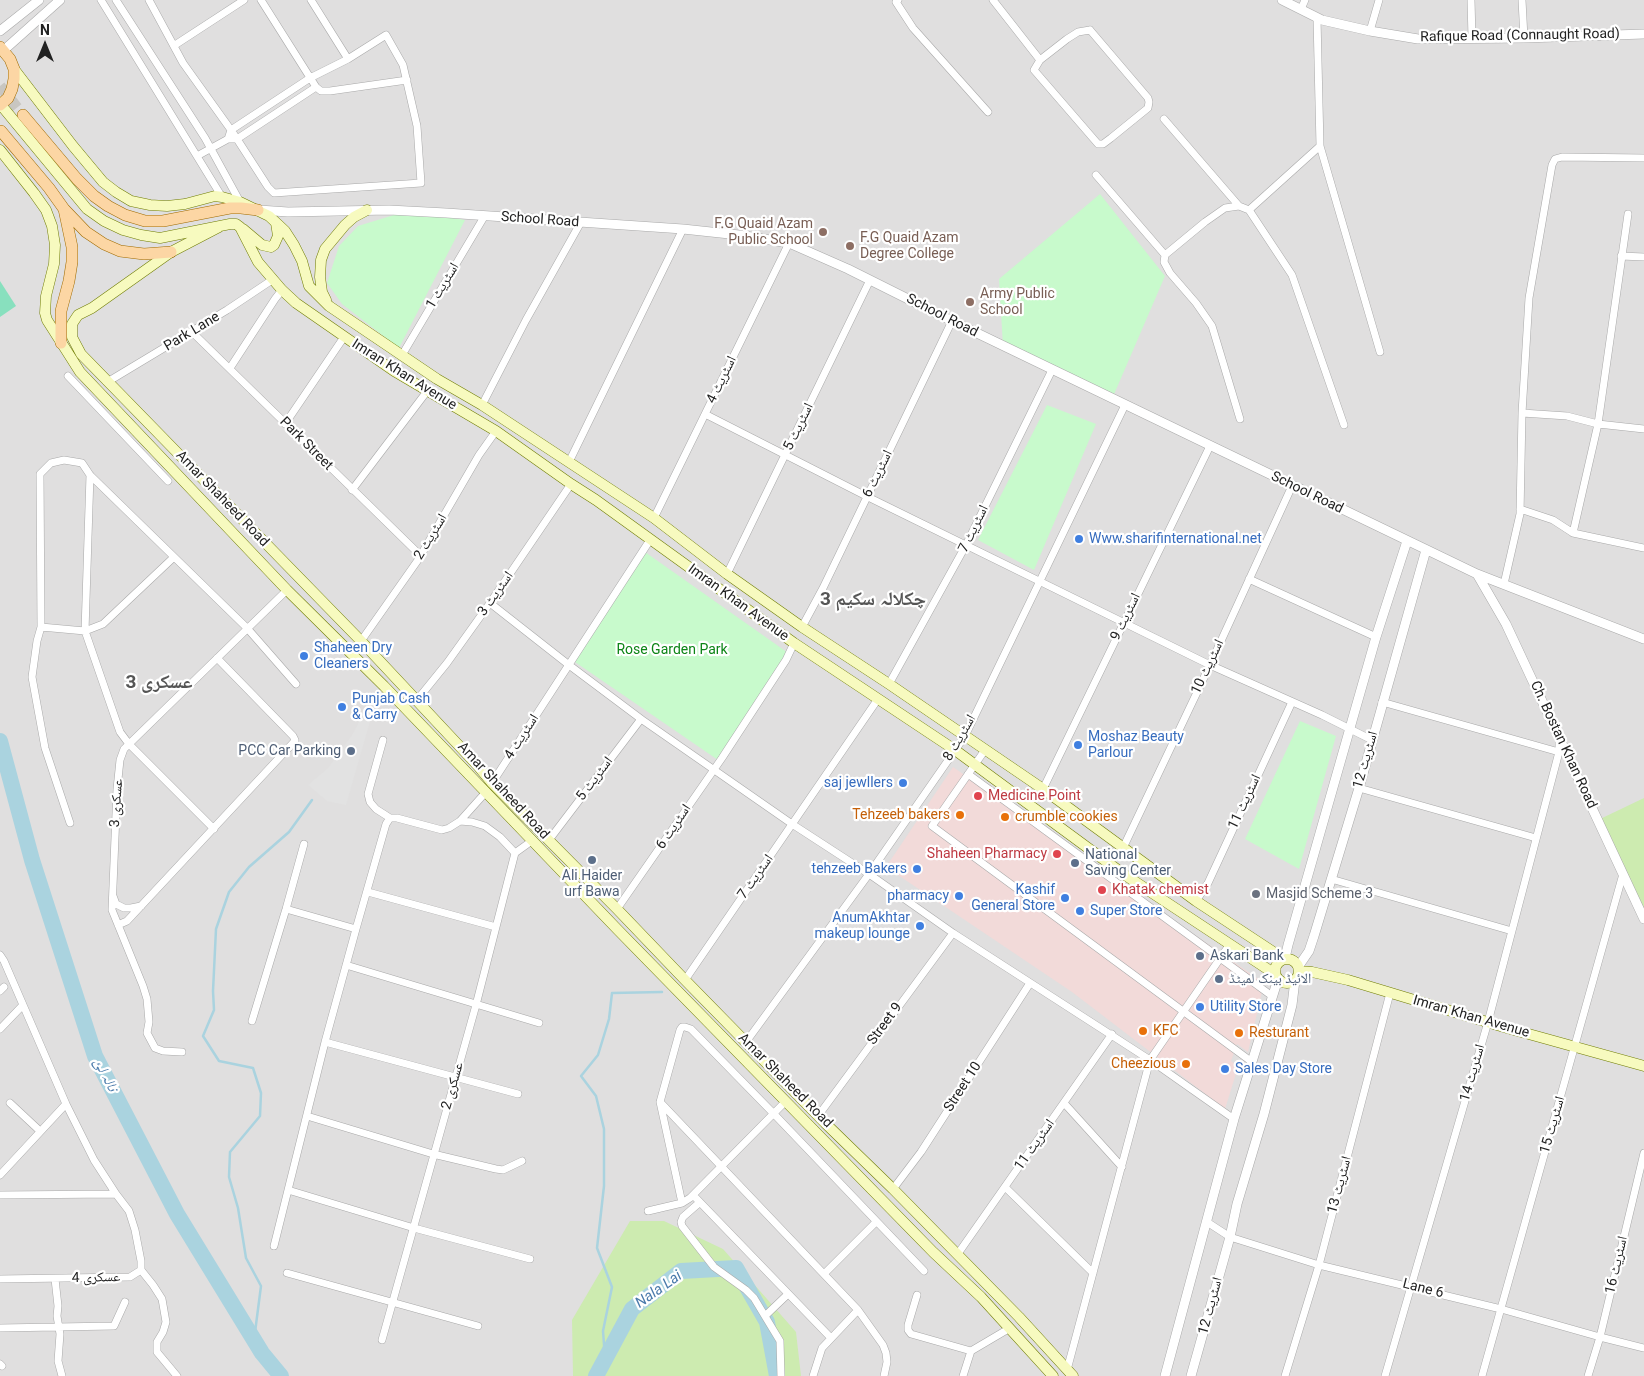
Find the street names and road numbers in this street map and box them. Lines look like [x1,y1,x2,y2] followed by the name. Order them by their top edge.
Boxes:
[1420,26,1620,46] street label: Rafique Road (Connaught Road)
[500,209,580,231] street label: School Road
[423,260,463,312] street label: اسٹریٹ 1
[903,291,981,341] street label: School Road
[161,309,223,355] street label: Park Lane
[348,336,460,414] street label: Imran Khan Avenue
[703,353,741,407] street label: اسٹریٹ 4
[780,400,818,454] street label: اسٹریٹ 5
[276,414,336,474] street label: Park Street
[859,447,897,501] street label: اسٹریٹ 6
[172,448,272,550] street label: Amar Shaheed Road
[1268,468,1346,518] street label: School Road
[955,502,993,556] street label: اسٹریٹ 7
[411,511,451,563] street label: اسٹریٹ 2
[684,561,792,645] street label: Imran Khan Avenue
[475,568,517,620] street label: اسٹریٹ 3
[1107,590,1145,644] street label: اسٹریٹ 9
[1188,637,1228,697] street label: اسٹریٹ 10
[1526,679,1600,811] street label: Ch. Bostan Khan Road
[501,711,543,763] street label: اسٹریٹ 4
[940,712,980,764] street label: اسٹریٹ 8
[1350,729,1382,791] street label: اسٹریٹ 12
[454,739,552,843] street label: Amar Shaheed Road
[573,754,617,804] street label: اسٹریٹ 5
[1225,772,1265,832] street label: اسٹریٹ 11
[107,778,127,828] street label: عسکری 3
[653,801,695,853] street label: اسٹریٹ 6
[735,851,777,903] street label: اسٹریٹ 7
[1411,992,1531,1042] street label: Imran Khan Avenue
[864,1000,906,1048] street label: Street 9
[734,1030,836,1132] street label: Amar Shaheed Road
[1457,1042,1489,1104] street label: اسٹریٹ 14
[941,1059,985,1115] street label: Street 10
[438,1060,468,1112] street label: عسکری 2
[1537,1094,1569,1156] street label: اسٹریٹ 15
[1011,1116,1059,1174] street label: اسٹریٹ 11
[1324,1154,1356,1216] street label: اسٹریٹ 13
[1602,1235,1632,1295] street label: اسٹریٹ 16
[72,1269,120,1287] street label: عسکری 4
[1195,1275,1227,1337] street label: اسٹریٹ 12
[1401,1276,1445,1302] street label: Lane 6

